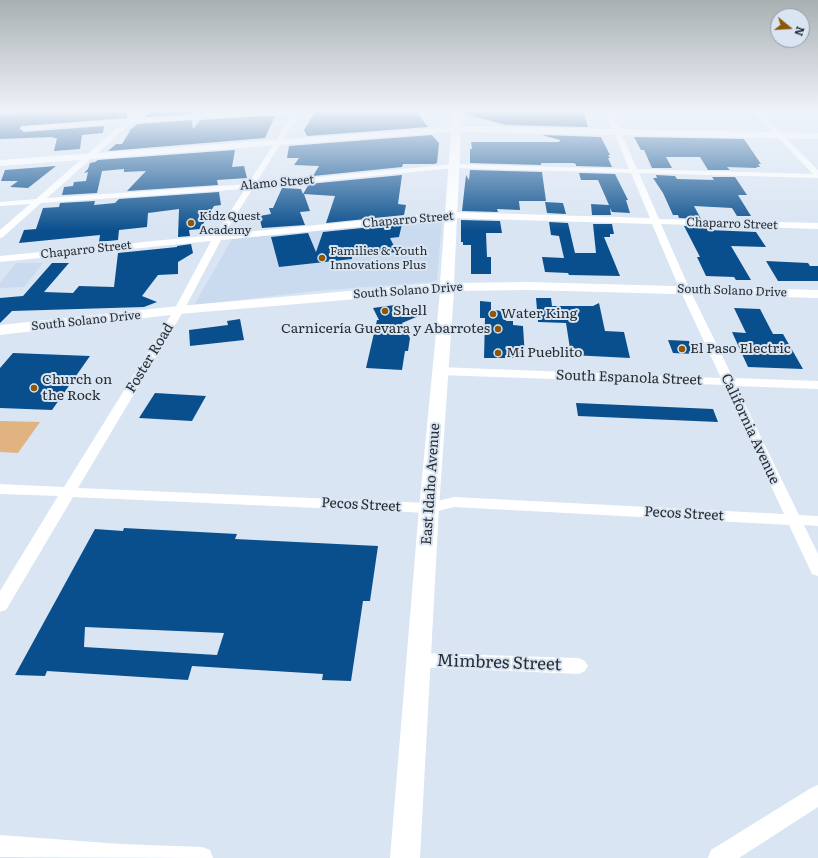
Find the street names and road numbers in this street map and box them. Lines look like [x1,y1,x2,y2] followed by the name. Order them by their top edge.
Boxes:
[239,173,315,193] street label: Alamo Street
[362,209,454,231] street label: Chaparro Street
[686,215,778,233] street label: Chaparro Street
[40,238,132,262] street label: Chaparro Street
[353,280,463,302] street label: South Solano Drive
[677,282,787,300] street label: South Solano Drive
[31,308,141,334] street label: South Solano Drive
[123,320,177,396] street label: Foster Road
[556,367,702,389] street label: South Espanola Street
[717,371,783,487] street label: California Avenue
[418,423,444,545] street label: East Idaho Avenue
[321,495,401,515] street label: Pecos Street
[644,504,724,524] street label: Pecos Street
[436,651,562,675] street label: Mimbres Street

